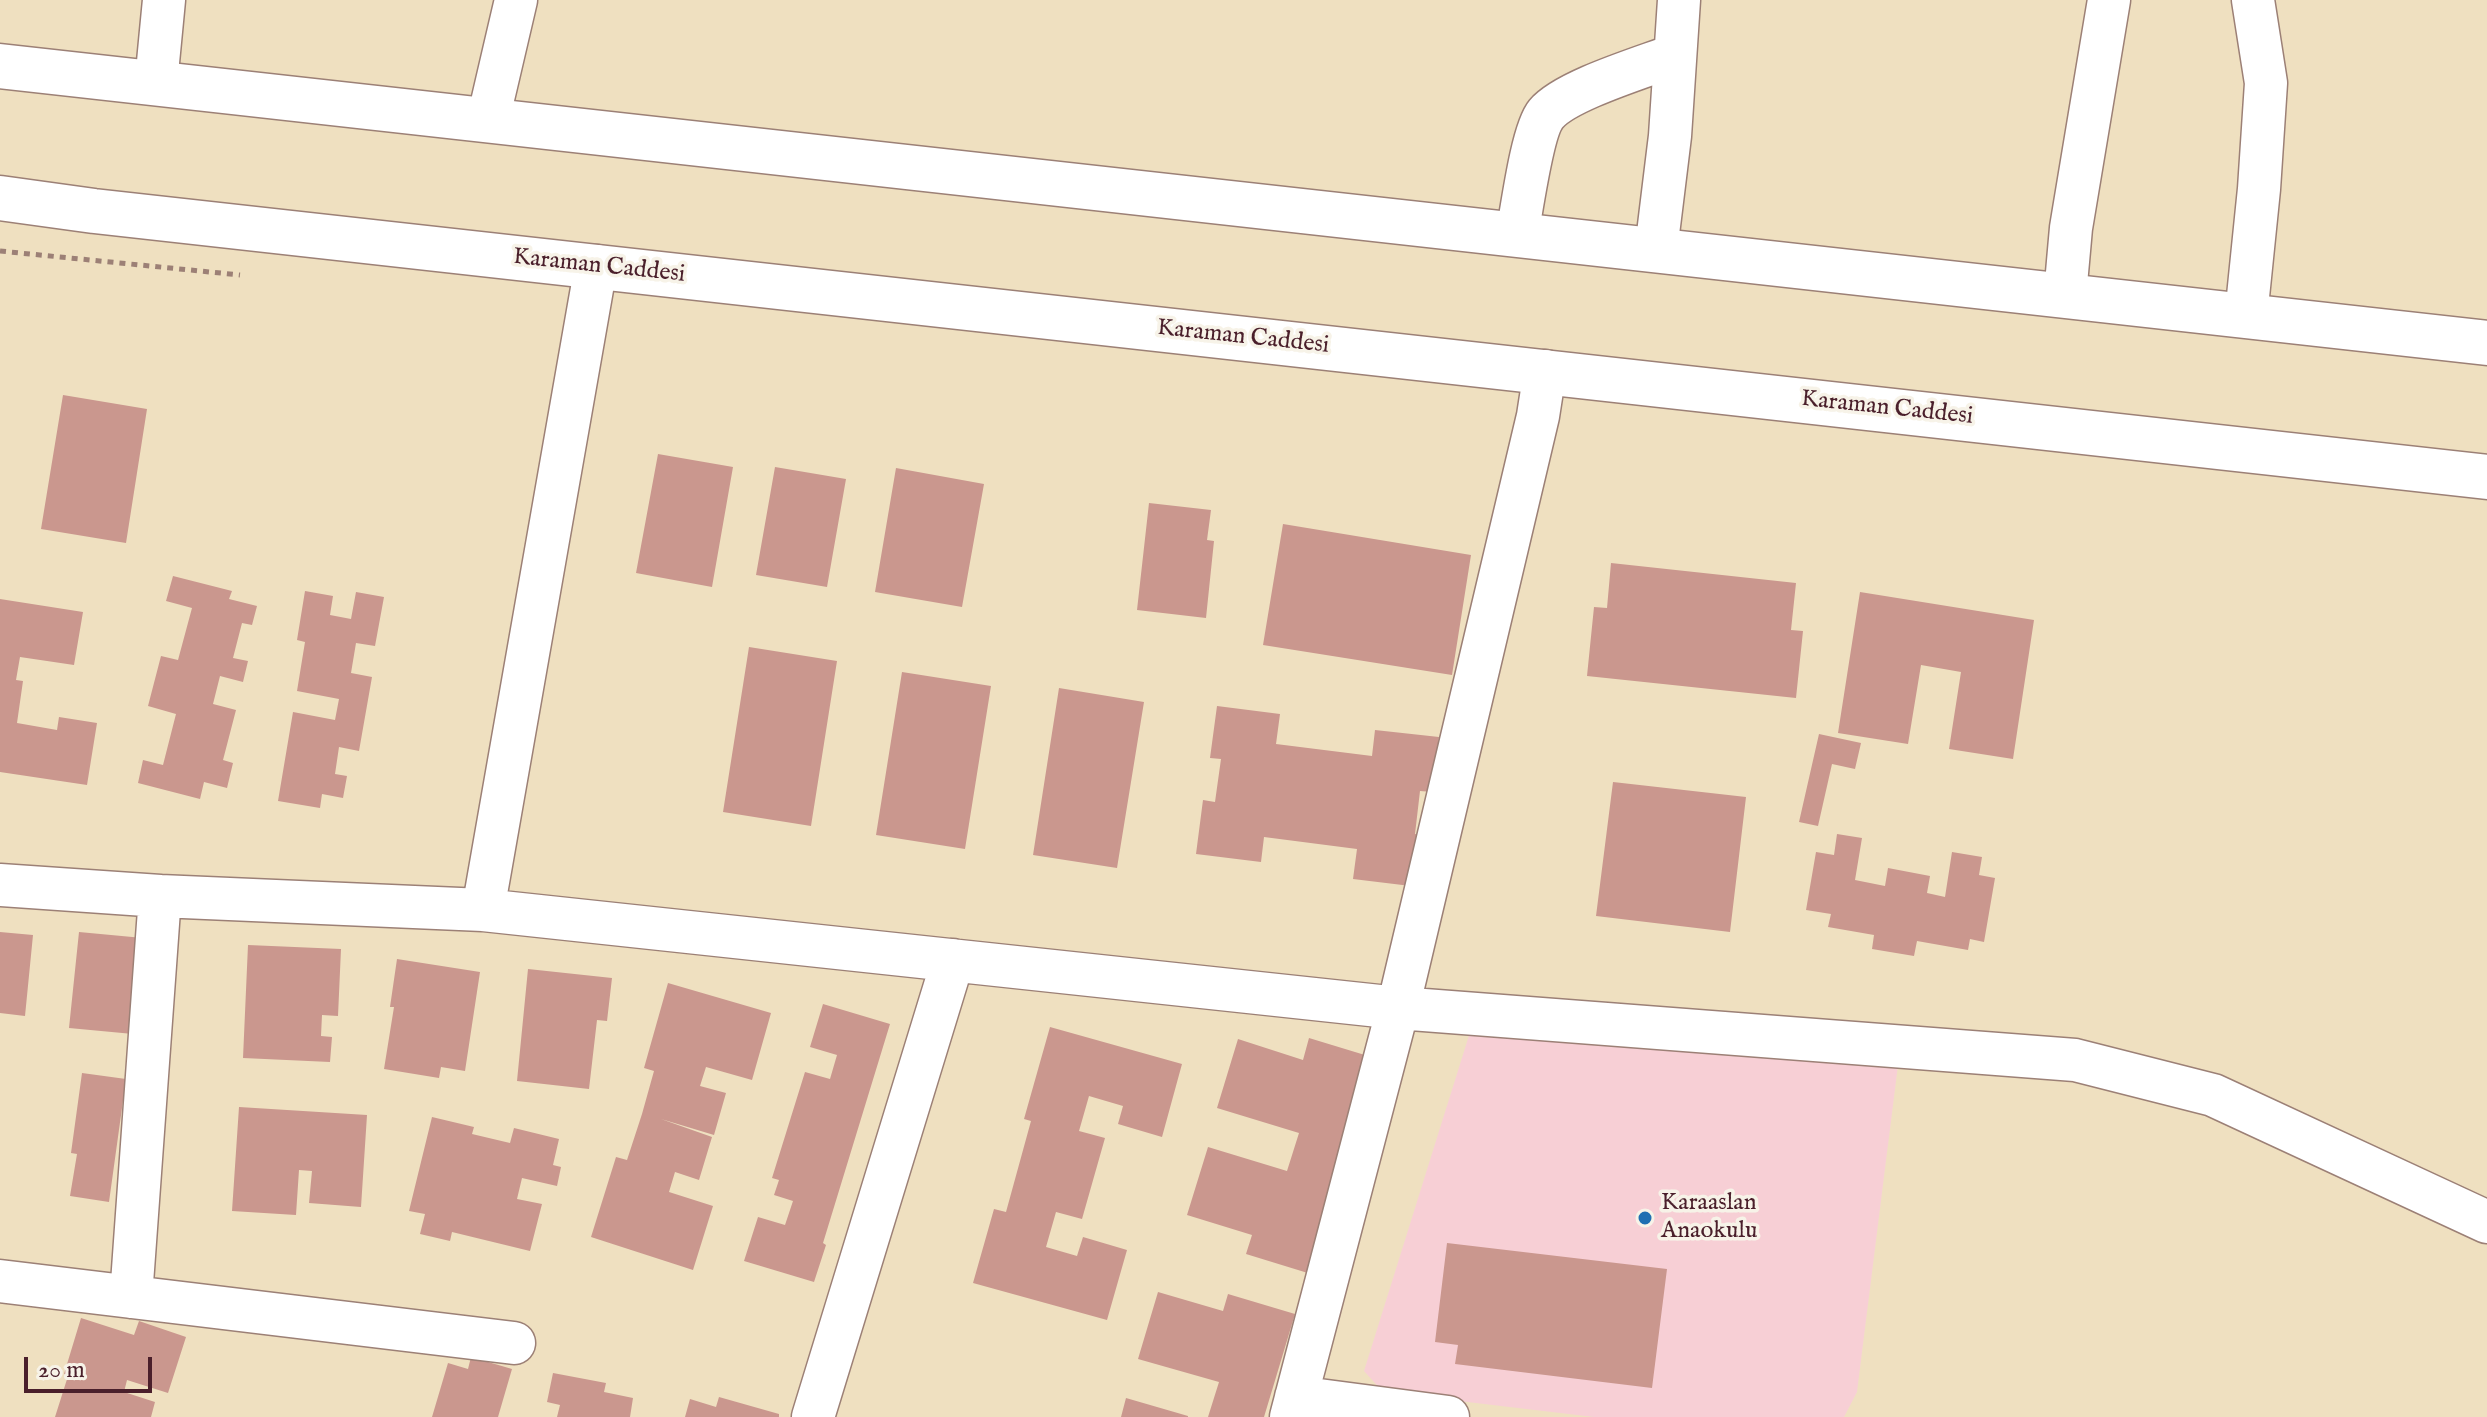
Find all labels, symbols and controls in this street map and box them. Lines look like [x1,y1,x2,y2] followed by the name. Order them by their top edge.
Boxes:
[512,244,686,290] street label: Karaman Caddesi
[1156,315,1330,361] street label: Karaman Caddesi
[1800,386,1974,432] street label: Karaman Caddesi
[1661,1190,1757,1246] place label: Karaaslan Anaokulu
[1636,1209,1654,1227] marker: Karaaslan Anaokulu
[28,1341,156,1391] scale bar
[38,1355,85,1386] text: 20 m

